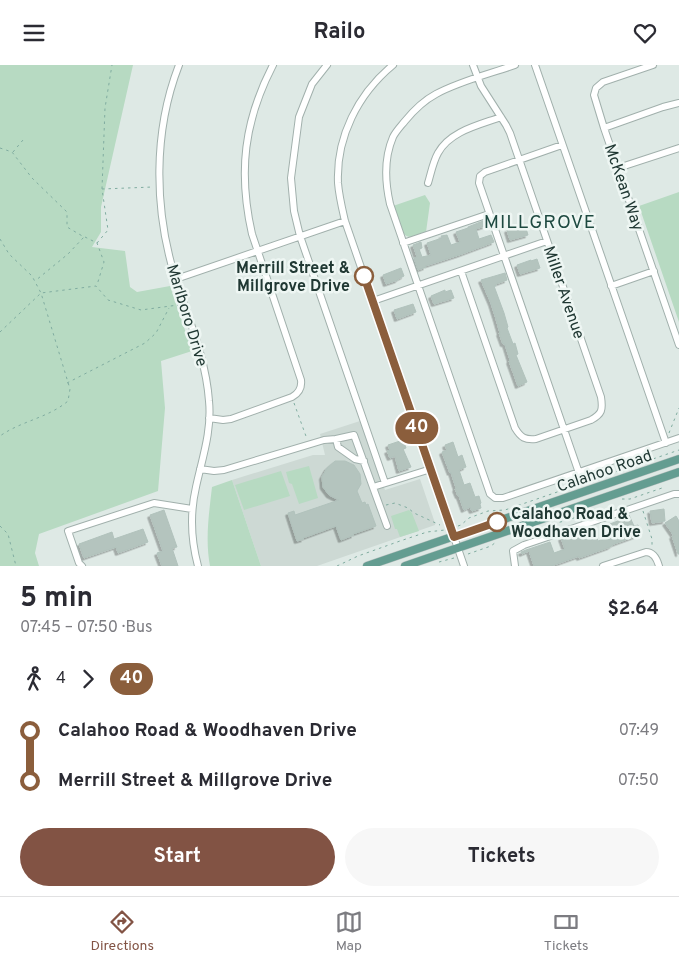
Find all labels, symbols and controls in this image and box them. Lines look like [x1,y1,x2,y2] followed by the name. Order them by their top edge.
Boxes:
[20,19,48,47] icon: menu
[314,19,365,46] text: Railo
[631,19,659,47] icon: heart
[599,142,647,234] street label: McKean Way
[484,211,596,235] district label: MILLGROVE
[538,244,588,342] street label: Miller Avenue
[236,259,350,297] place label: Merrill Street & Millgrove Drive
[161,262,211,369] street label: Marlboro Drive
[354,266,374,286] marker: Merrill Street & Millgrove Drive
[394,412,440,444] line badge: 40
[405,416,429,439] text: 40
[554,446,655,498] street label: Calahoo Road
[511,505,641,543] place label: Calahoo Road & Woodhaven Drive
[487,512,507,532] marker: Calahoo Road & Woodhaven Drive
[20,581,93,617] text: 5 min
[607,597,659,621] text: $2.64
[20,618,152,638] text: 07:45 – 07:50 · Bus
[20,665,48,693] icon: walk
[74,665,102,693] icon: forward
[120,667,143,690] text: 40
[56,669,66,689] text: 4
[58,719,357,743] text: Calahoo Road & Woodhaven Drive
[619,721,659,741] text: 07:49
[58,769,332,793] text: Merrill Street & Millgrove Drive
[618,771,659,791] text: 07:50
[20,828,335,886] button: Start
[345,828,659,886] button: Tickets
[90,908,154,955] tab: Directions
[335,908,363,955] tab: Map
[544,908,589,955] tab: Tickets

